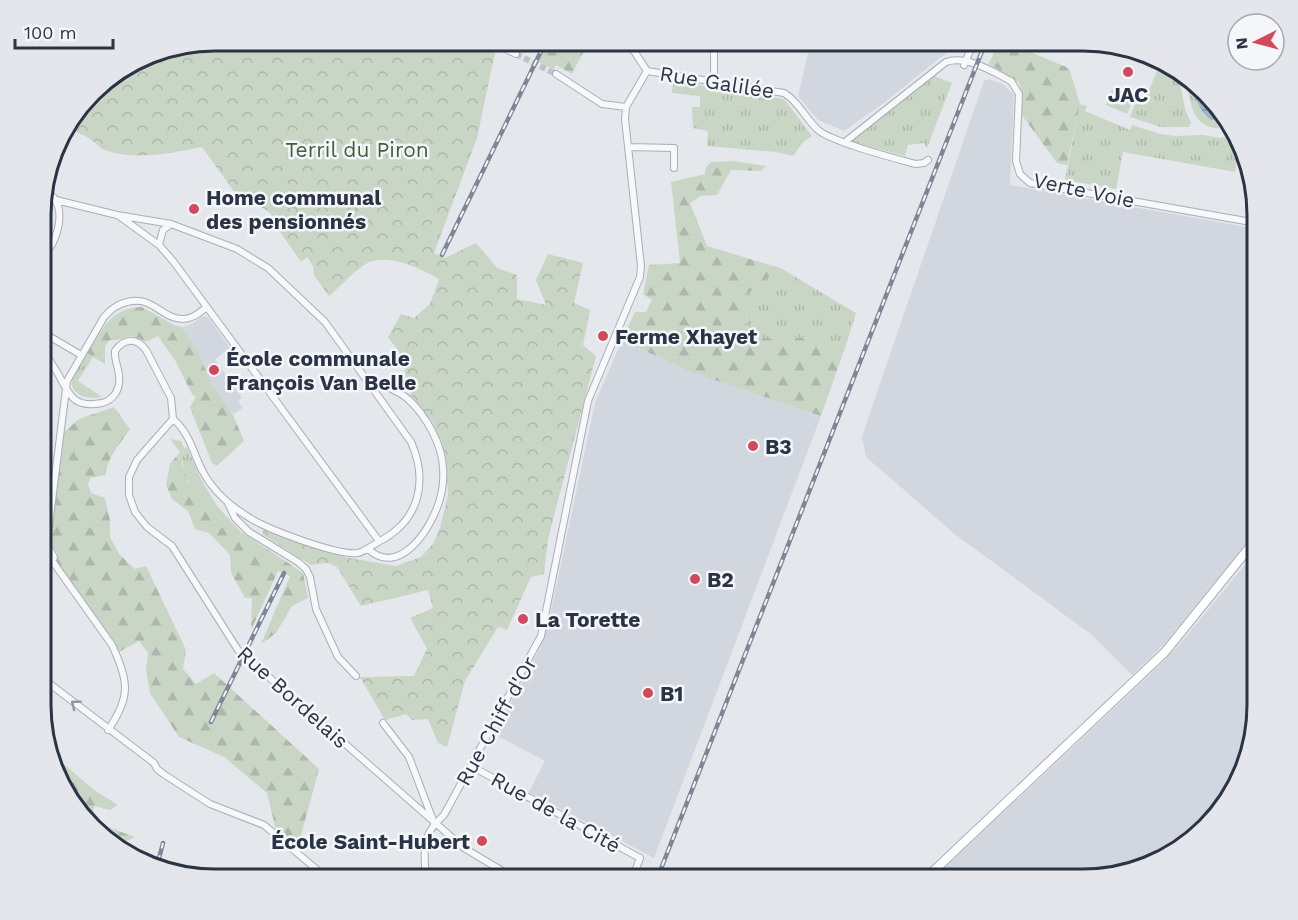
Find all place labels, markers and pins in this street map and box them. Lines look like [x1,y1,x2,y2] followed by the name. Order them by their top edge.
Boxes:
[1121,65,1135,79] marker: JAC
[1108,82,1148,107] place label: JAC
[206,185,381,234] place label: Home communal des pensionnés
[187,202,201,216] marker: Home communal des pensionnés
[615,324,757,349] place label: Ferme Xhayet
[596,329,610,343] marker: Ferme Xhayet
[226,346,416,395] place label: École communale François Van Belle
[207,363,221,377] marker: École communale François Van Belle
[765,434,792,459] place label: B3
[746,439,760,453] marker: B3
[707,567,734,592] place label: B2
[688,572,702,586] marker: B2
[535,607,640,632] place label: La Torette
[516,612,530,626] marker: La Torette
[660,681,683,706] place label: B1
[641,686,655,700] marker: B1
[271,829,470,854] place label: École Saint-Hubert
[475,834,489,848] marker: École Saint-Hubert

